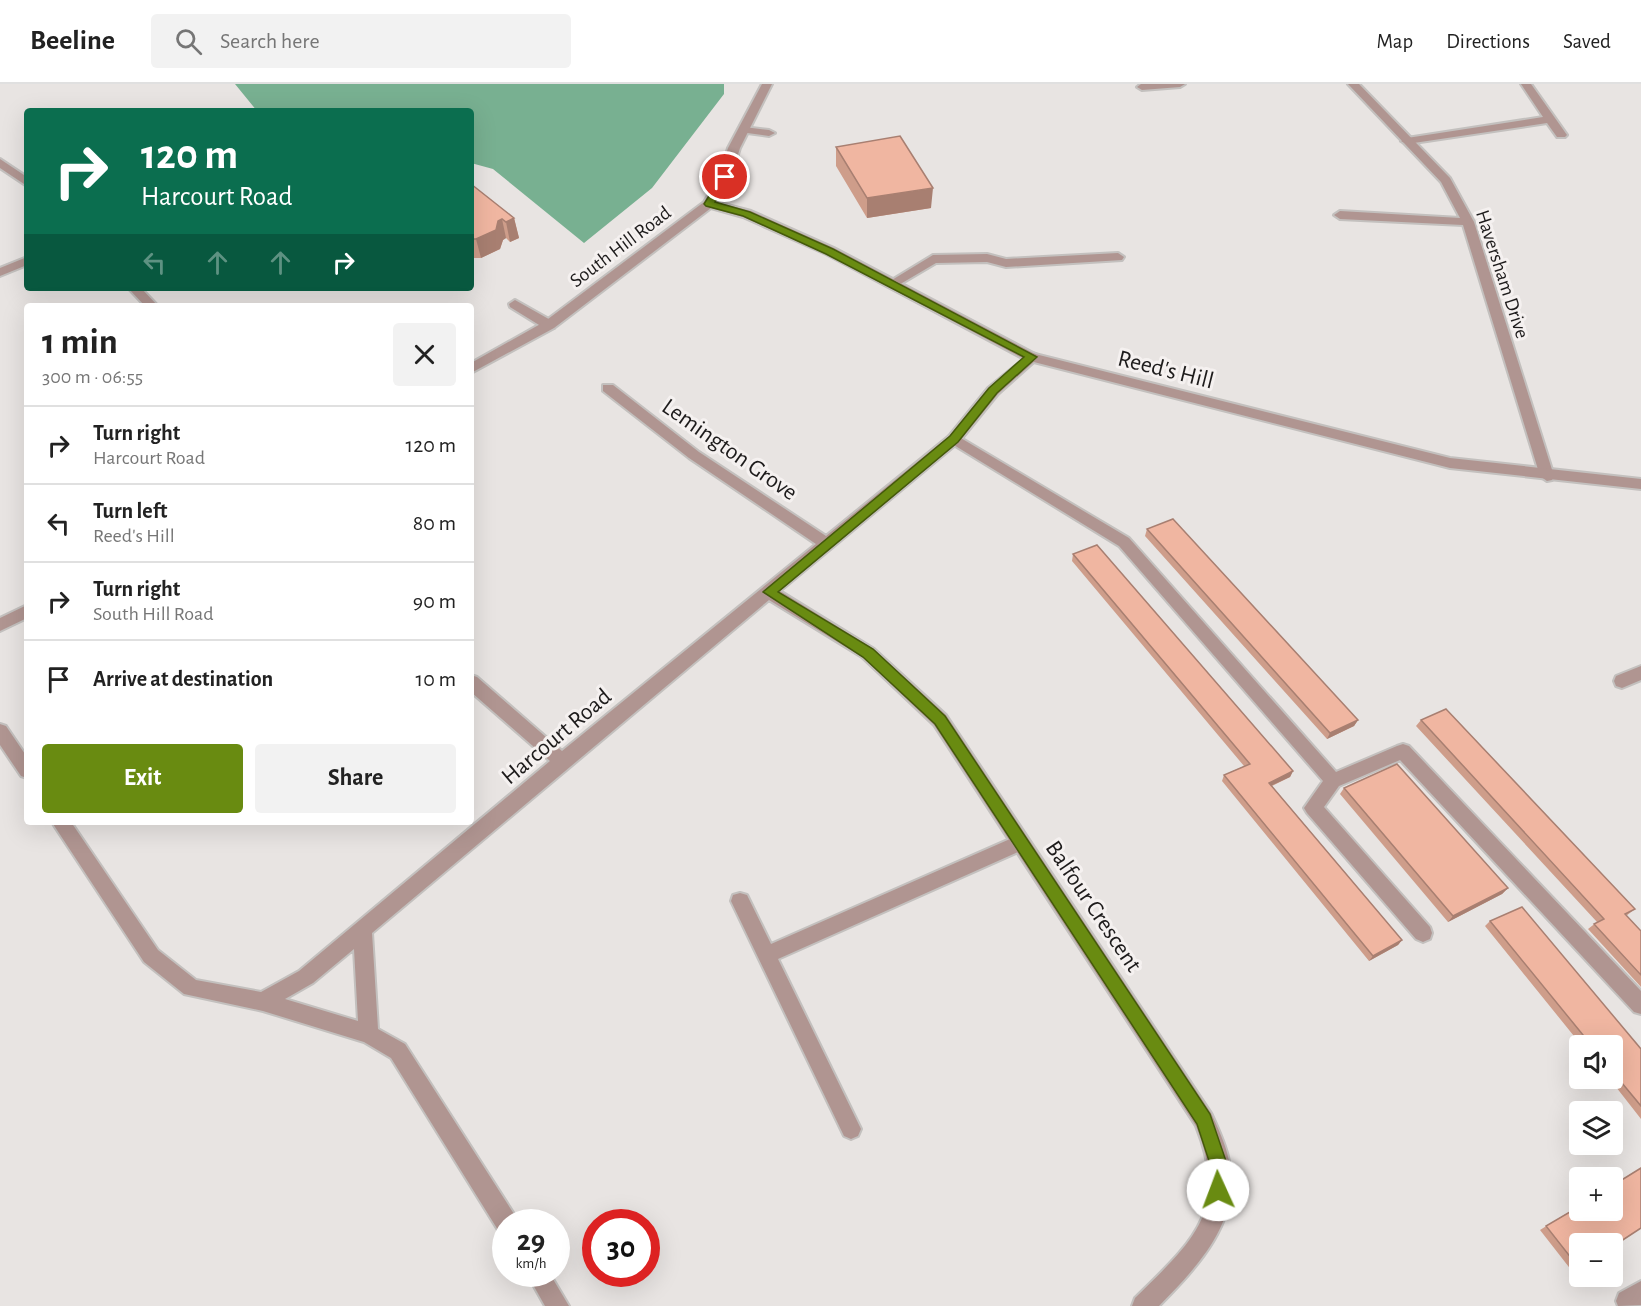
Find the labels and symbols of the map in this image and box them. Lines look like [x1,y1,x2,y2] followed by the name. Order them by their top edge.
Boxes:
[699,151,750,202] pin
[566,203,675,291] street label: South Hill Road
[1472,208,1532,341] street label: Haversham Drive
[1115,346,1216,393] street label: Reed's Hill
[657,394,801,505] street label: Lemington Grove
[497,684,616,789] street label: Harcourt Road
[1041,837,1146,977] street label: Balfour Crescent
[1186,1158,1250,1222] position arrow
[582,1209,660,1287] speed limit sign: 30

